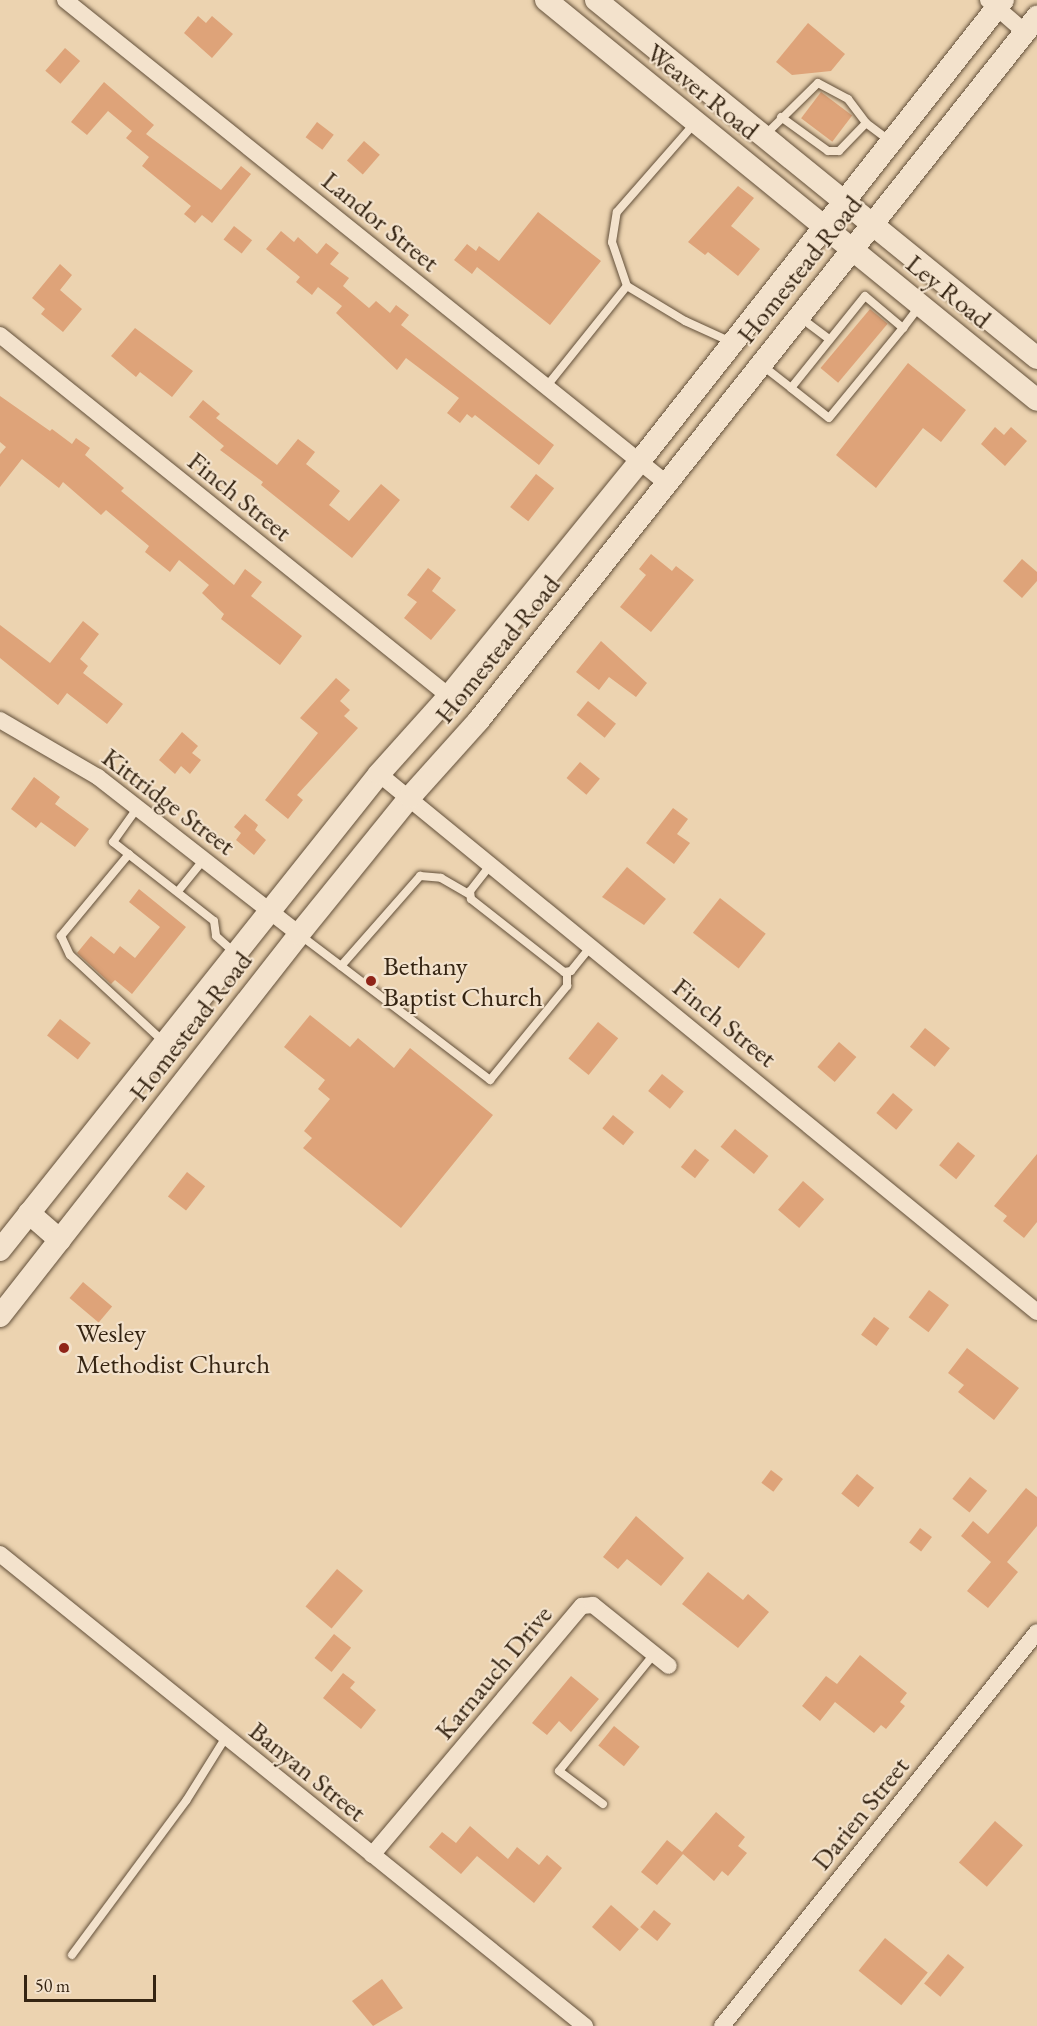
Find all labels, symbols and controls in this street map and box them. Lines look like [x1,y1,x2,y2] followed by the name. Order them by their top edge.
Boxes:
[640,36,766,146] street label: Weaver Road
[316,164,446,278] street label: Landor Street
[730,189,868,349] street label: Homestead Road
[900,247,998,335] street label: Ley Road
[182,444,298,548] street label: Finch Street
[428,569,566,729] street label: Homestead Road
[96,740,242,862] street label: Kittridge Street
[122,945,258,1107] street label: Homestead Road
[383,949,543,1012] place label: Bethany Baptist Church
[667,970,783,1074] street label: Finch Street
[364,974,378,988] marker: Bethany Baptist Church
[76,1316,270,1379] place label: Wesley Methodist Church
[57,1341,71,1355] marker: Wesley Methodist Church
[427,1598,559,1746] street label: Karnauch Drive
[243,1714,373,1828] street label: Banyan Street
[805,1750,915,1876] street label: Darien Street
[27,1963,159,2001] scale bar
[35,1974,70,1997] text: 50 m

